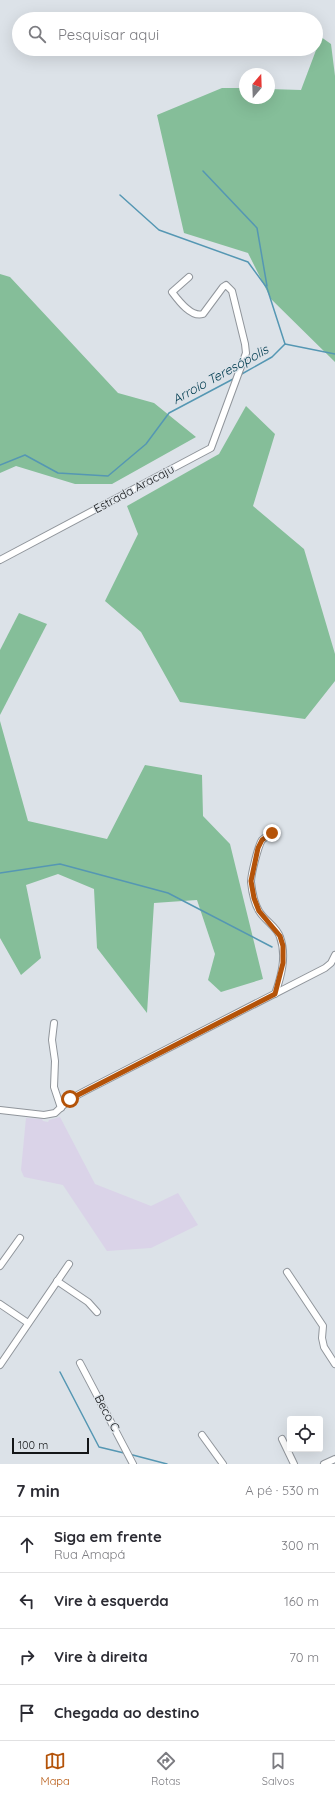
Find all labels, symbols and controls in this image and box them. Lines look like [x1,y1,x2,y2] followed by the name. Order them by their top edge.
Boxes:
[12,12,323,56] search box
[26,23,48,45] icon: search
[58,25,159,44] text: Pesquisar aqui
[239,68,275,104] north arrow
[169,341,272,407] water label: Arroio Teresópolis
[91,461,177,516] street label: Estrada Aracaju
[263,824,281,842] route end
[61,1090,79,1108] route start
[92,1392,123,1434] street label: Beco C
[287,1416,323,1452] map controls
[287,1416,323,1452] button: locate
[12,1436,89,1455] scale bar
[18,1438,48,1452] text: 100 m
[16,1480,60,1501] text: 7 min
[245,1482,319,1498] text: A pé · 530 m
[54,1527,162,1546] text: Siga em frente
[16,1534,38,1556] icon: ahead
[281,1537,319,1553] text: 300 m
[54,1546,125,1562] text: Rua Amapá
[16,1590,38,1612] icon: left
[54,1591,169,1610] text: Vire à esquerda
[284,1593,319,1609] text: 160 m
[16,1646,38,1668] icon: right
[54,1647,148,1666] text: Vire à direita
[289,1649,319,1665] text: 70 m
[16,1702,38,1724] icon: arrive
[54,1703,199,1722] text: Chegada ao destino
[41,1750,70,1788] tab: Mapa
[151,1750,180,1788] tab: Rotas
[262,1750,294,1788] tab: Salvos

